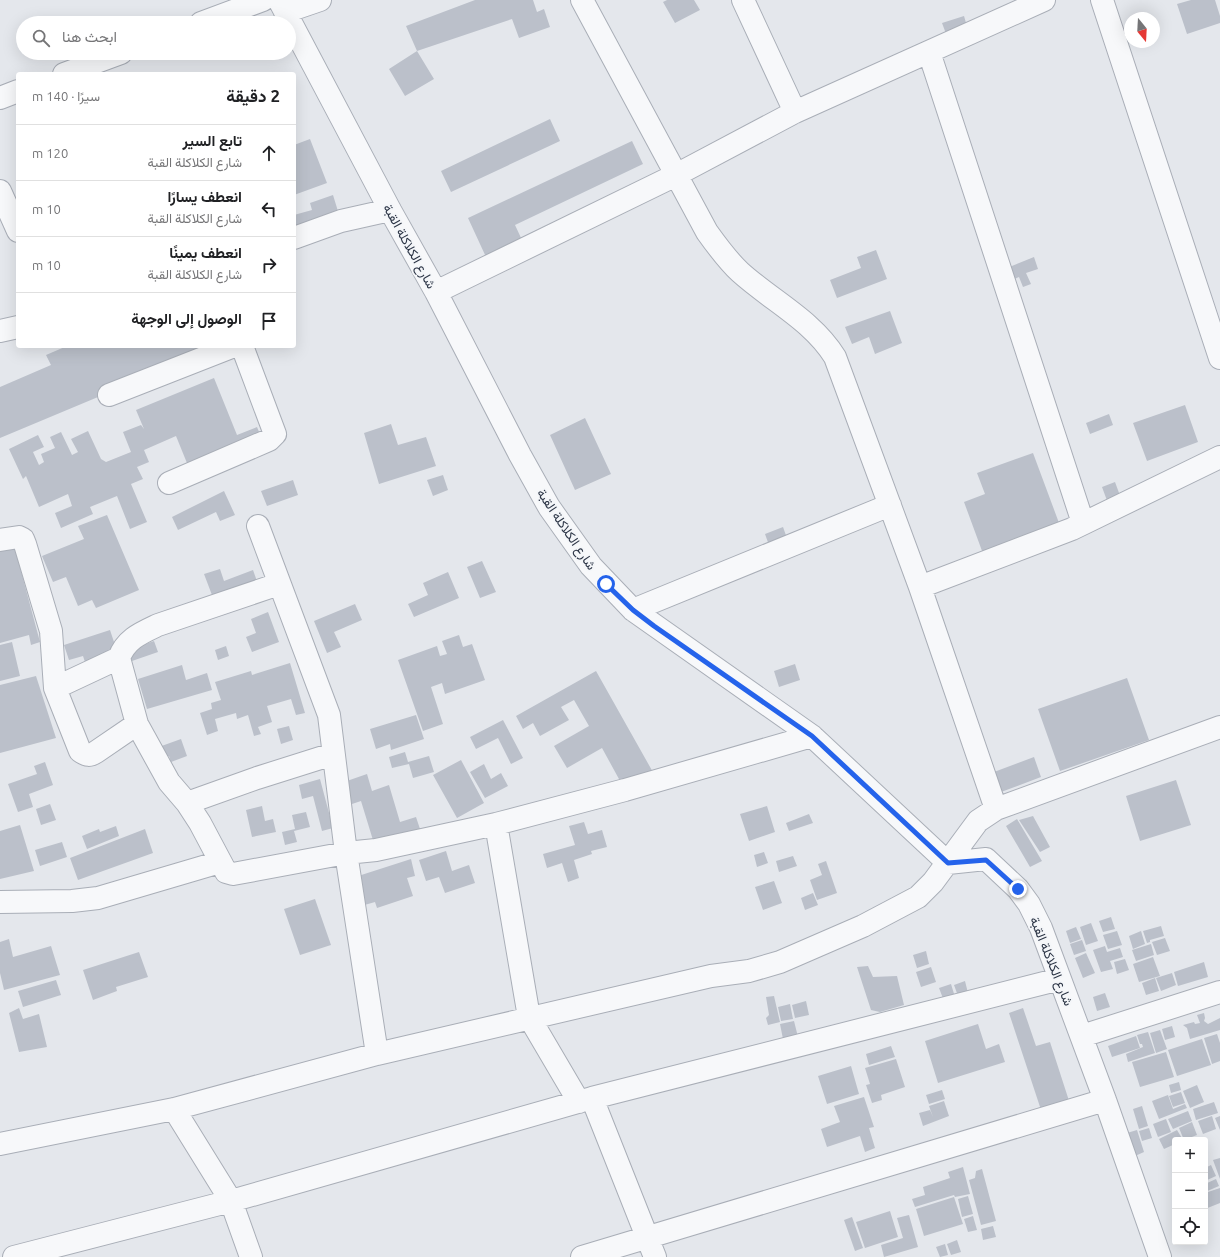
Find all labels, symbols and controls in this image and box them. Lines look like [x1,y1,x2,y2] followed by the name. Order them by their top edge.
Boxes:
[1124,12,1160,48] north arrow
[16,16,296,60] search box
[30,27,52,49] icon: search
[62,28,117,45] text: ابحث هنا
[226,86,280,105] text: 2 دقيقة
[32,89,100,103] text: سيرًا · 140 m
[183,132,242,149] text: تابع السير
[258,142,280,164] icon: ahead
[32,146,68,160] text: 120 m
[148,155,242,169] text: شارع الكلاكلة القبة
[167,188,242,205] text: انعطف يسارًا
[258,198,280,220] icon: left
[378,201,439,292] street label: شارع الكلاكلة القبة
[32,202,61,216] text: 10 m
[148,211,242,225] text: شارع الكلاكلة القبة
[169,244,242,261] text: انعطف يمينًا
[258,254,280,276] icon: right
[32,258,61,272] text: 10 m
[148,267,242,281] text: شارع الكلاكلة القبة
[131,310,242,327] text: الوصول إلى الوجهة
[258,310,280,332] icon: arrive
[532,486,599,574] street label: شارع الكلاكلة القبة
[597,575,615,593] route start
[1009,880,1027,898] route end
[1025,915,1076,1009] street label: شارع الكلاكلة القبة
[1172,1137,1208,1245] map controls
[1172,1137,1208,1173] button: +
[1172,1173,1208,1209] button: −
[1172,1209,1208,1245] button: locate

